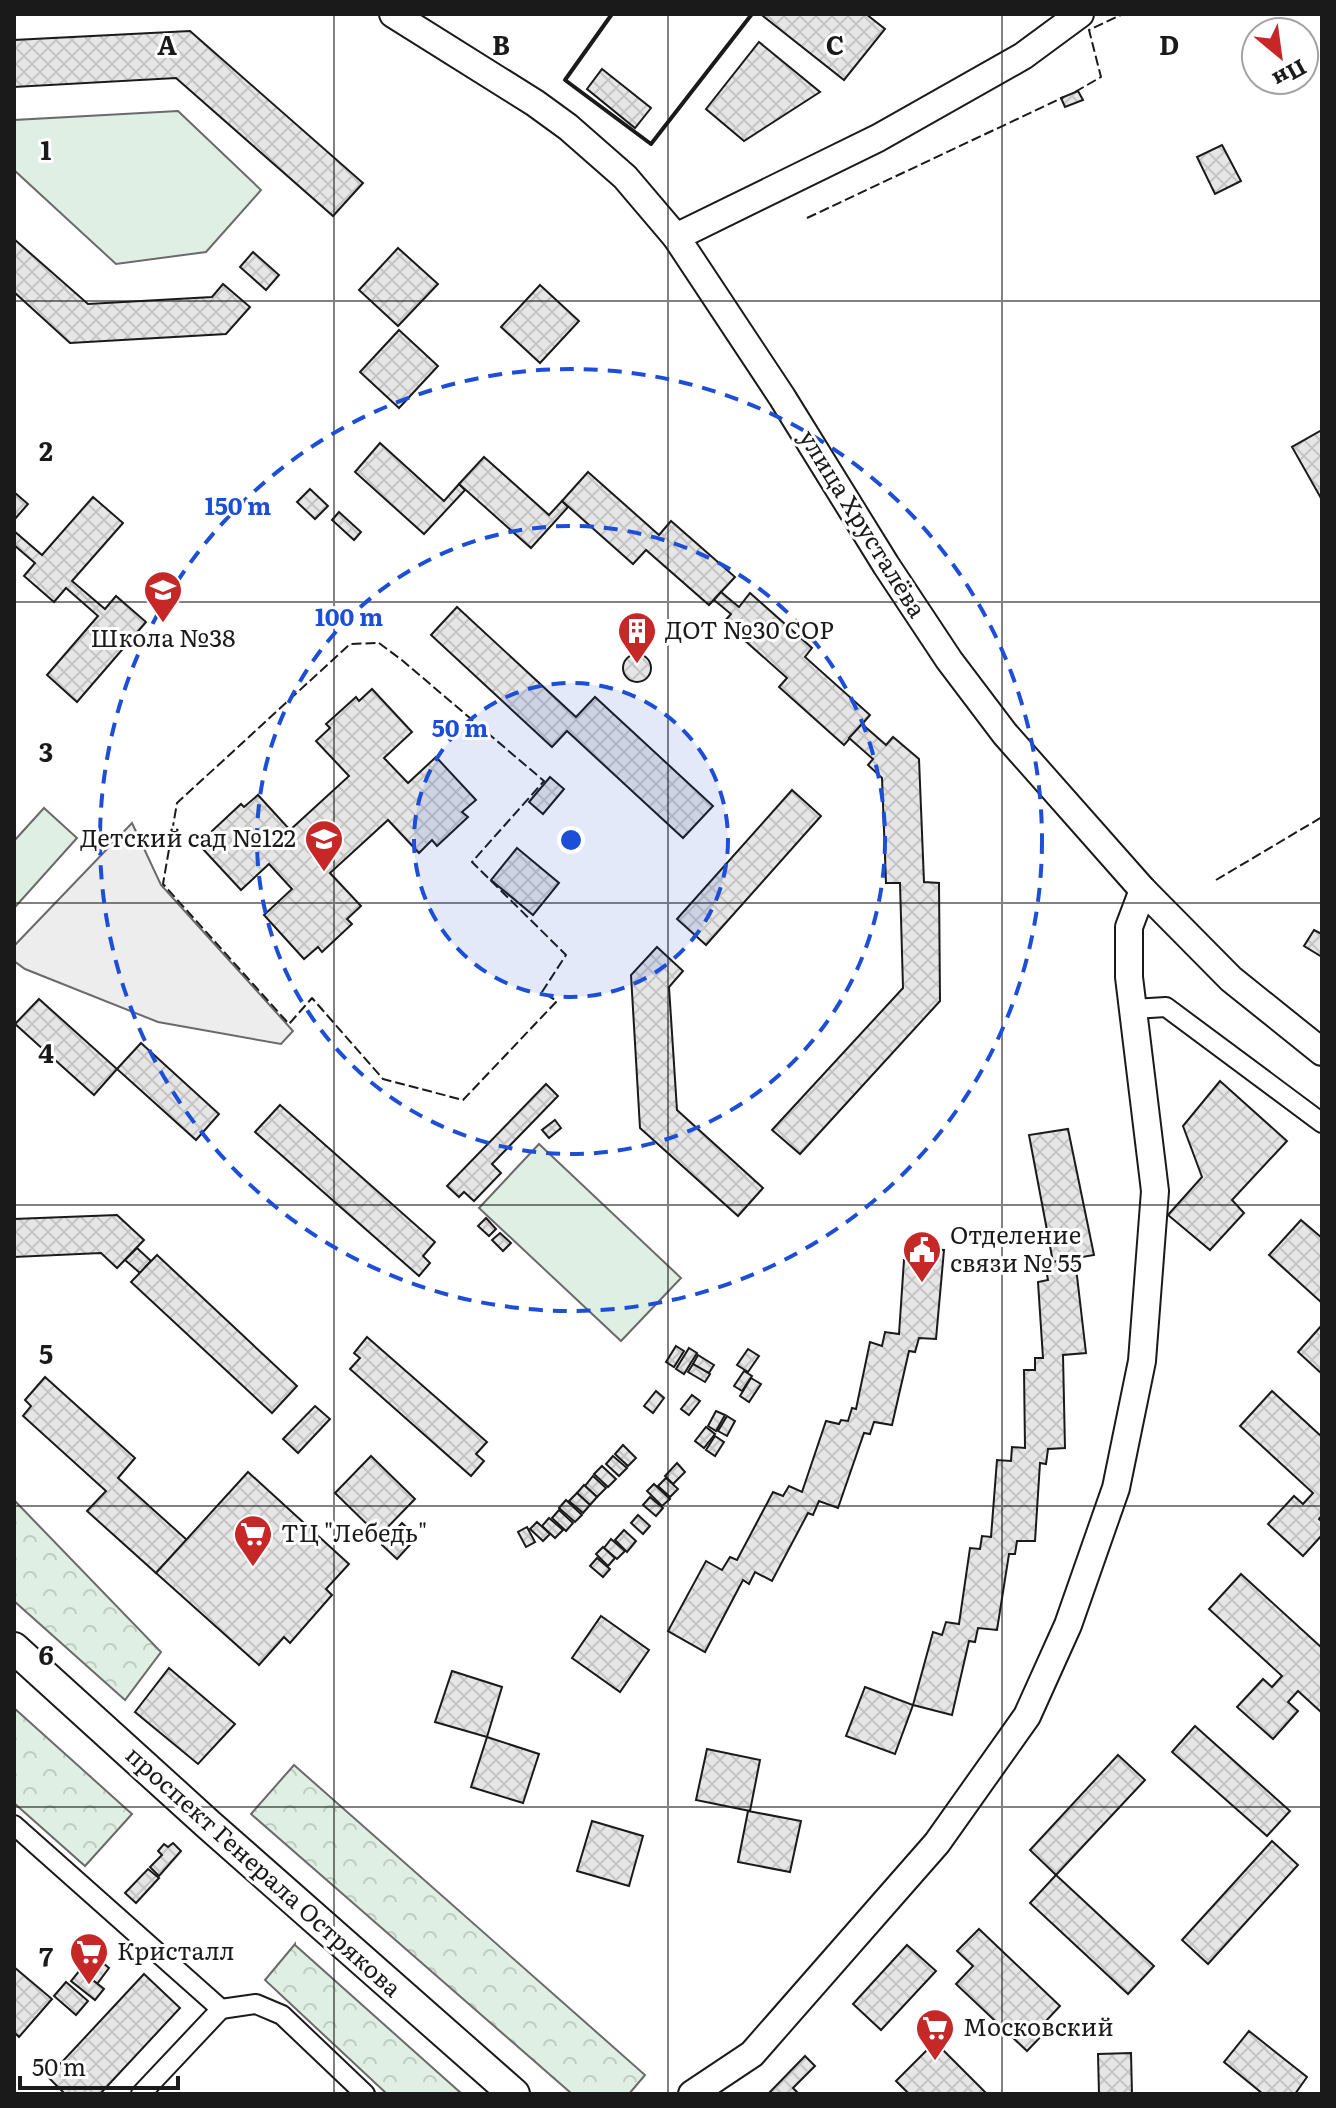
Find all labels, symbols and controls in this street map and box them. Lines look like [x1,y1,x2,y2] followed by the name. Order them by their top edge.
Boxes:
[1240,16,1320,96] north arrow
[157,24,177,63] text: A
[492,24,510,63] text: B
[826,24,844,63] text: C
[1159,24,1179,63] text: D
[1267,52,1313,98] text: Пн
[41,129,52,168] text: 1
[792,422,936,624] street label: улица Хрусталёва
[39,430,53,469] text: 2
[205,487,271,522] text: 150 m
[142,569,184,624] school or university icon: Школа №38
[315,598,383,633] text: 100 m
[616,610,658,665] building icon: ДОТ №30 СОР
[665,611,834,646] place label: ДОТ №30 СОР
[91,619,235,654] place label: Школа №38
[432,709,488,744] text: 50 m
[39,731,53,770] text: 3
[303,818,345,873] school or university icon: Детский сад №122
[80,819,296,854] place label: Детский сад №122
[557,826,585,854] centre of rings
[38,1032,54,1071] text: 4
[950,1216,1082,1279] place label: Отделение связи № 55
[901,1229,943,1284] public building icon: Отделение связи № 55
[39,1333,53,1372] text: 5
[232,1513,274,1568] supermarket icon: ТЦ "Лебедь"
[281,1514,427,1549] place label: ТЦ "Лебедь"
[38,1634,54,1673] text: 6
[119,1737,410,2004] street label: проспект Генерала Острякова
[68,1931,110,1986] supermarket icon: Кристалл
[117,1932,235,1967] place label: Кристалл
[39,1936,53,1975] text: 7
[914,2007,956,2062] supermarket icon: Московский
[963,2008,1114,2043] place label: Московский
[20,2040,178,2090] scale bar
[32,2048,86,2083] text: 50 m

